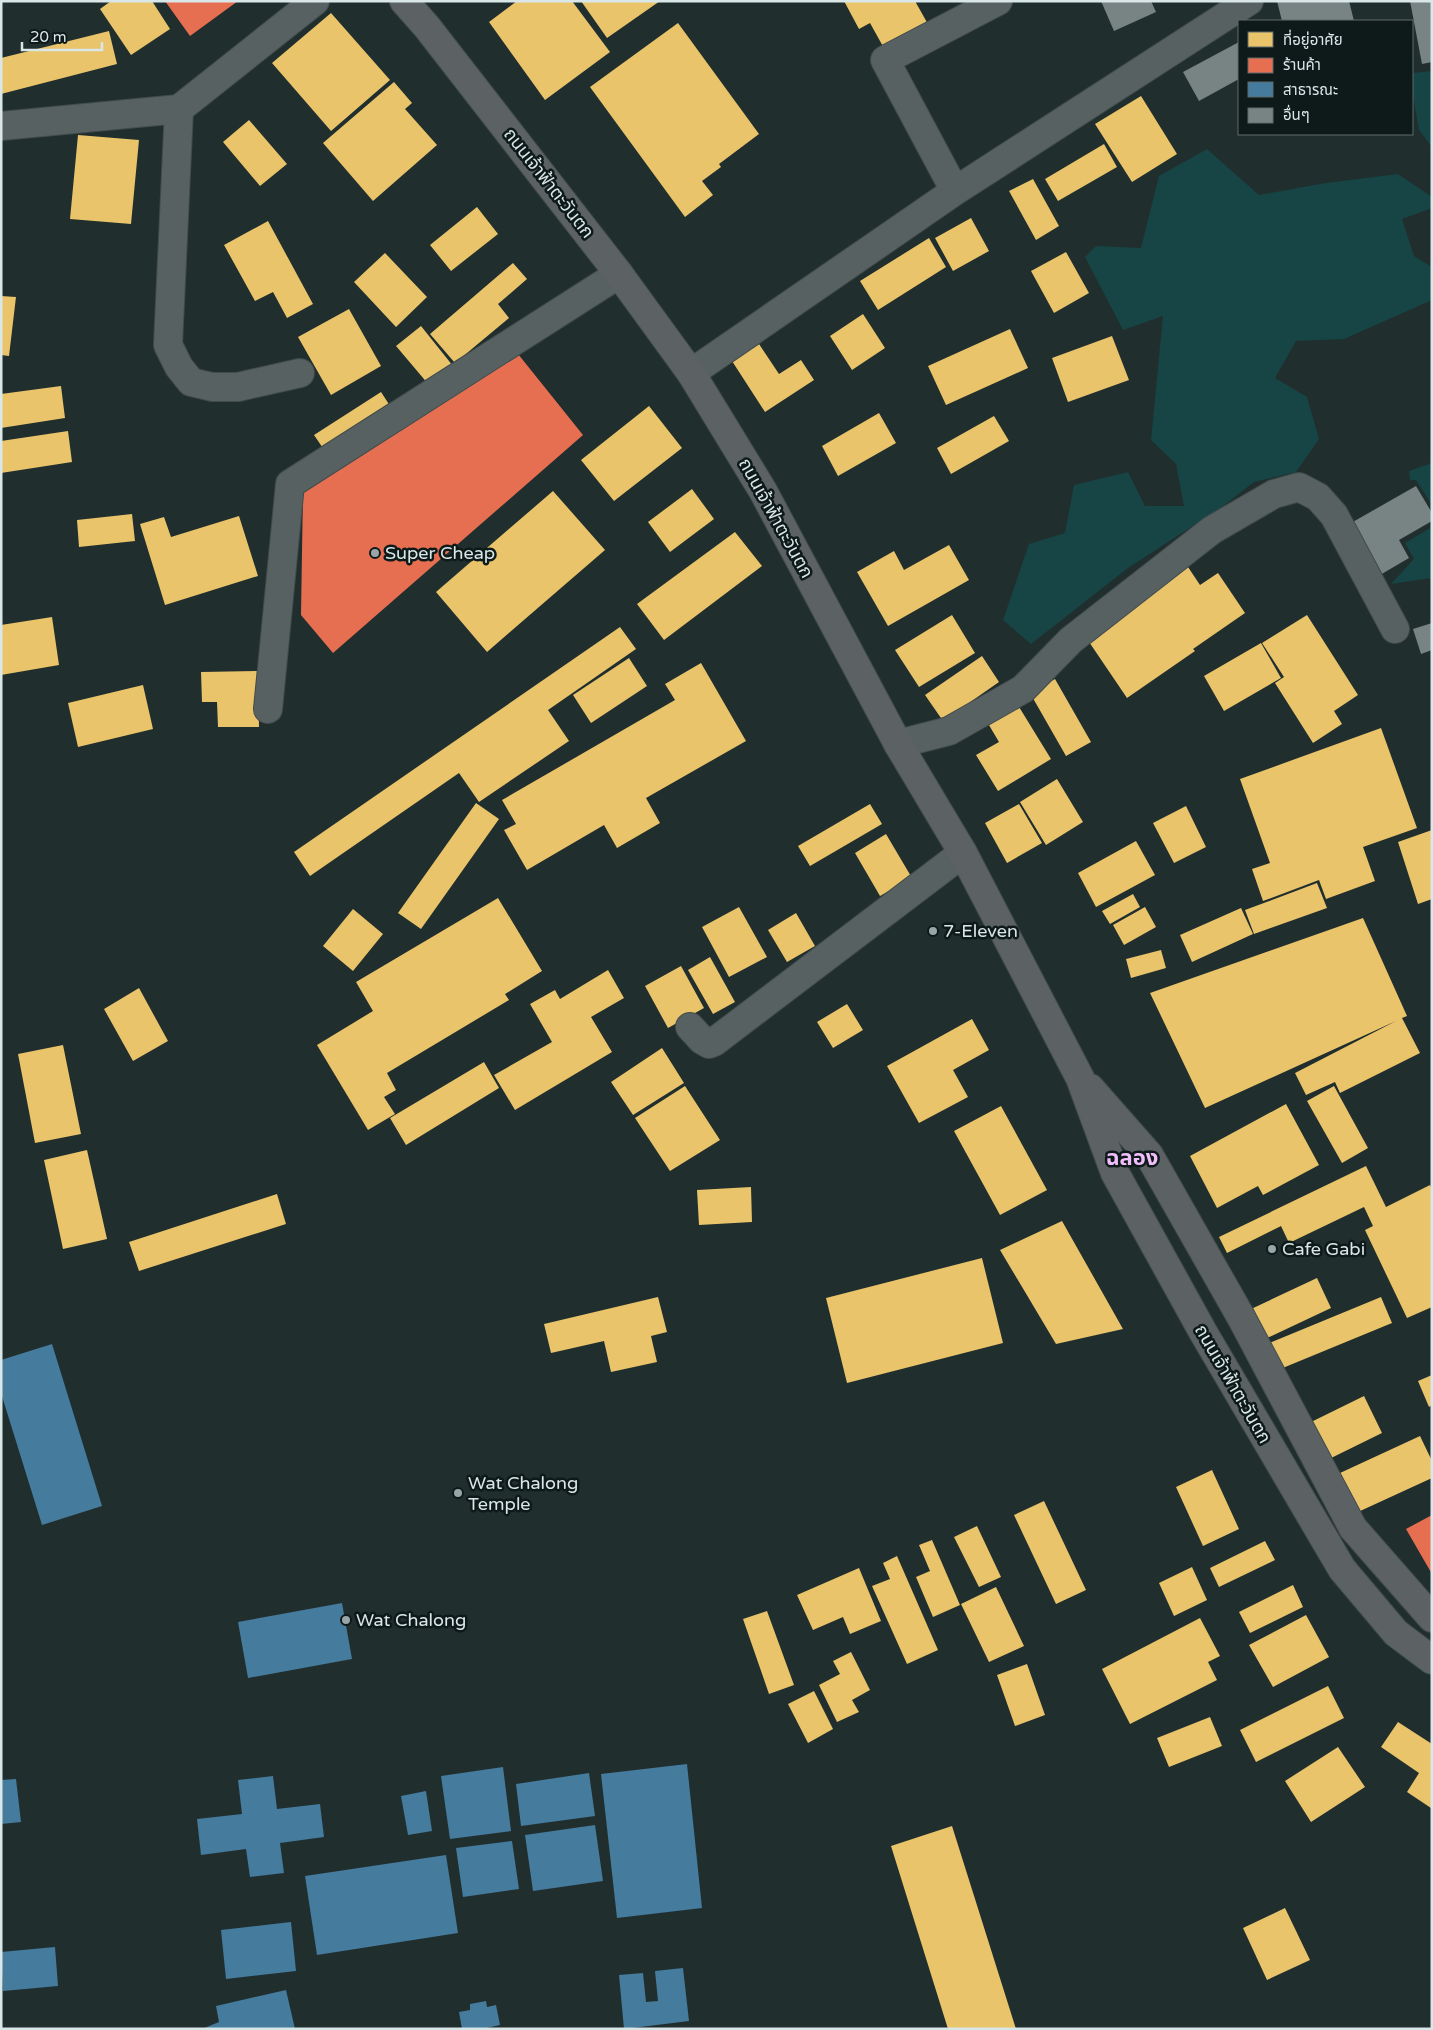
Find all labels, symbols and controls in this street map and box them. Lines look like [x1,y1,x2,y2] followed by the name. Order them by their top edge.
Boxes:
[22,20,102,52] scale bar
[1238,20,1413,135] legend
[30,28,67,46] text: 20 m
[1283,29,1343,49] text: ที่อยู่อาศัย
[1283,56,1321,74] text: ร้านค้า
[1283,81,1338,99] text: สาธารณะ
[1283,104,1310,124] text: อื่นๆ
[499,123,599,243] street label: ถนนเจ้าฟ้าตะวันตก
[734,454,818,582] street label: ถนนเจ้าฟ้าตะวันตก
[385,542,495,564] place label: Super Cheap
[369,547,381,559] marker: Super Cheap
[943,920,1018,942] place label: 7-Eleven
[927,925,939,937] marker: 7-Eleven
[1106,1145,1158,1171] district label: ฉลอง
[1282,1238,1365,1260] place label: Cafe Gabi
[1266,1243,1278,1255] marker: Cafe Gabi
[1190,1321,1276,1447] street label: ถนนเจ้าฟ้าตะวันตก
[468,1472,578,1515] place label: Wat Chalong Temple
[452,1487,464,1499] marker: Wat Chalong Temple
[356,1609,466,1631] place label: Wat Chalong
[340,1614,352,1626] marker: Wat Chalong

